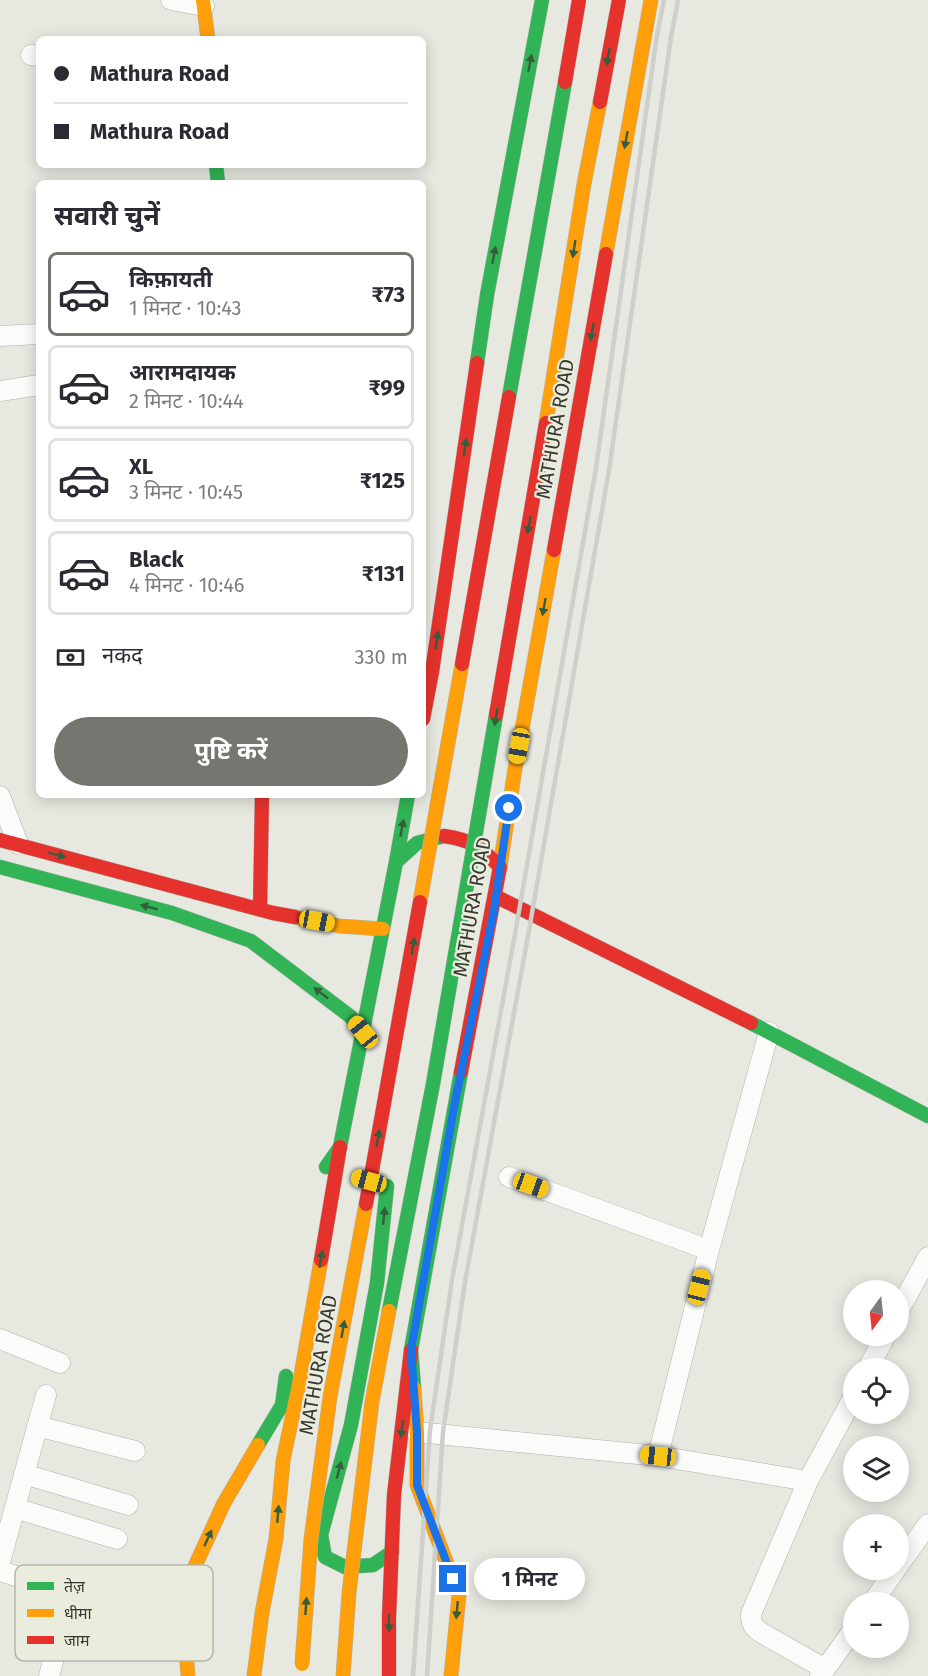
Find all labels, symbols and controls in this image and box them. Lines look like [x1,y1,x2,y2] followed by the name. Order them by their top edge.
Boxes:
[603,48,612,67] one-way arrow
[526,53,535,72] one-way arrow
[90,60,230,87] text: Mathura Road
[90,118,230,145] text: Mathura Road
[621,131,630,150] one-way arrow
[54,200,160,232] text: सवारी चुनें
[569,240,578,259] one-way arrow
[490,245,499,264] one-way arrow
[129,266,213,293] text: किफ़ायती
[57,267,111,321] icon: car
[371,281,405,308] text: ₹73
[129,296,241,320] text: 1 मिनट · 10:43
[587,323,596,342] one-way arrow
[531,357,579,501] street label: MATHURA ROAD
[129,359,236,386] text: आरामदायक
[57,360,111,414] icon: car
[368,374,405,401] text: ₹99
[129,389,244,413] text: 2 मिनट · 10:44
[460,438,469,457] one-way arrow
[57,453,111,507] icon: car
[129,453,153,480] text: XL
[360,467,405,494] text: ₹125
[129,480,243,504] text: 3 मिनट · 10:45
[524,515,533,534] one-way arrow
[57,546,111,600] icon: car
[129,546,184,573] text: Black
[362,560,405,587] text: ₹131
[129,573,244,597] text: 4 मिनट · 10:46
[539,598,548,617] one-way arrow
[432,631,441,650] one-way arrow
[54,641,87,674] icon: cash
[102,642,143,669] text: नकद
[354,645,408,669] text: 330 m
[491,708,500,727] one-way arrow
[54,717,408,786] button: पुष्टि करें
[507,727,531,765] car
[495,794,522,821] route start
[398,819,407,838] one-way arrow
[448,835,496,979] street label: MATHURA ROAD
[47,850,66,860] one-way arrow
[139,901,158,911] one-way arrow
[298,909,336,933] car
[408,936,417,955] one-way arrow
[313,987,328,999] one-way arrow
[345,1012,381,1052] car
[374,1128,383,1147] one-way arrow
[349,1168,389,1194] car
[511,1170,551,1200] car
[379,1206,389,1225] one-way arrow
[317,1250,326,1269] one-way arrow
[686,1267,712,1307] car
[843,1280,909,1346] north arrow
[843,1280,909,1658] map controls
[294,1293,342,1437] street label: MATHURA ROAD
[339,1320,348,1339] one-way arrow
[843,1358,909,1424] button: locate
[397,1419,407,1438] one-way arrow
[843,1436,909,1502] button: layers
[639,1445,677,1467] car
[334,1461,344,1479] one-way arrow
[274,1504,283,1523] one-way arrow
[843,1514,909,1580] button: +
[203,1530,212,1547] one-way arrow
[474,1558,585,1600] callout: 1 मिनट
[15,1565,213,1661] legend
[439,1565,466,1592] route end
[502,1567,558,1591] text: 1 मिनट
[64,1577,86,1596] text: तेज़
[843,1592,909,1658] button: −
[302,1596,311,1615] one-way arrow
[452,1601,462,1620] one-way arrow
[64,1604,93,1623] text: धीमा
[385,1614,394,1633] one-way arrow
[64,1631,90,1650] text: जाम

